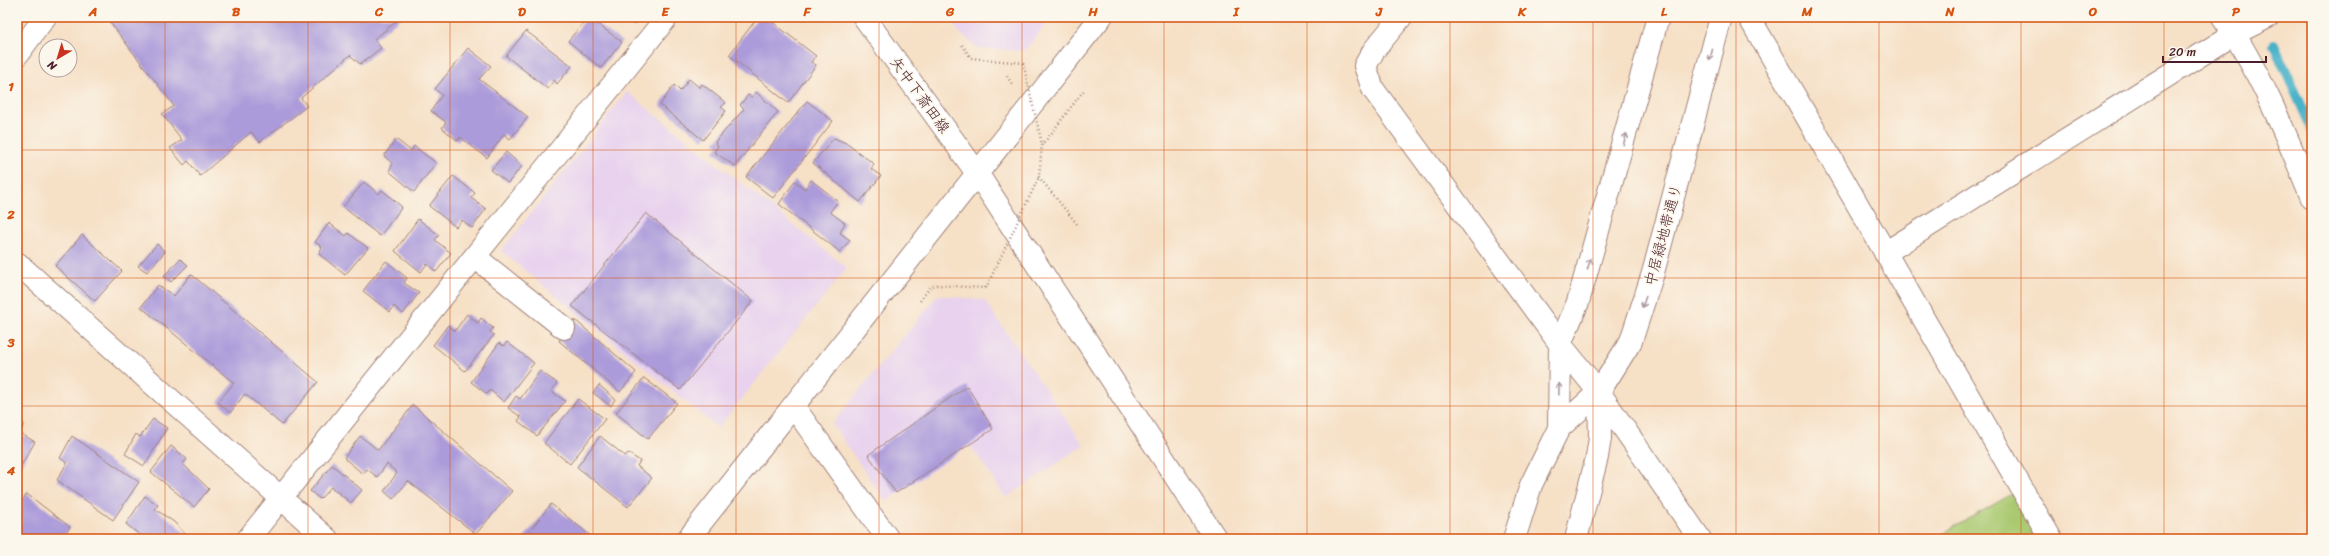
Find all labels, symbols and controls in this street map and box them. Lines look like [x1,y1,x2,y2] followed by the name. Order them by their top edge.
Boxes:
[88,0,97,23] text: A
[232,0,241,23] text: B
[374,0,384,23] text: C
[518,0,526,23] text: D
[661,0,670,23] text: E
[802,0,811,23] text: F
[945,0,955,23] text: G
[1087,0,1098,23] text: H
[1232,0,1240,23] text: I
[1375,0,1383,23] text: J
[1517,0,1527,23] text: K
[1661,0,1668,23] text: L
[1801,0,1813,23] text: M
[1944,0,1955,23] text: N
[2088,0,2098,23] text: O
[2232,0,2240,23] text: P
[38,38,78,78] north arrow
[2163,38,2266,64] scale bar
[2169,41,2196,63] text: 20 m
[1706,48,1714,61] one-way arrow
[883,51,957,139] street label: 矢中下斎田線
[43,55,62,76] text: N
[8,75,14,98] text: 1
[1622,133,1629,146] one-way arrow
[1637,181,1689,289] street label: 中居緑地帯通り
[6,203,15,226] text: 2
[1586,258,1593,271] one-way arrow
[1640,295,1647,308] one-way arrow
[6,331,15,354] text: 3
[1555,383,1563,396] one-way arrow
[6,459,16,482] text: 4

